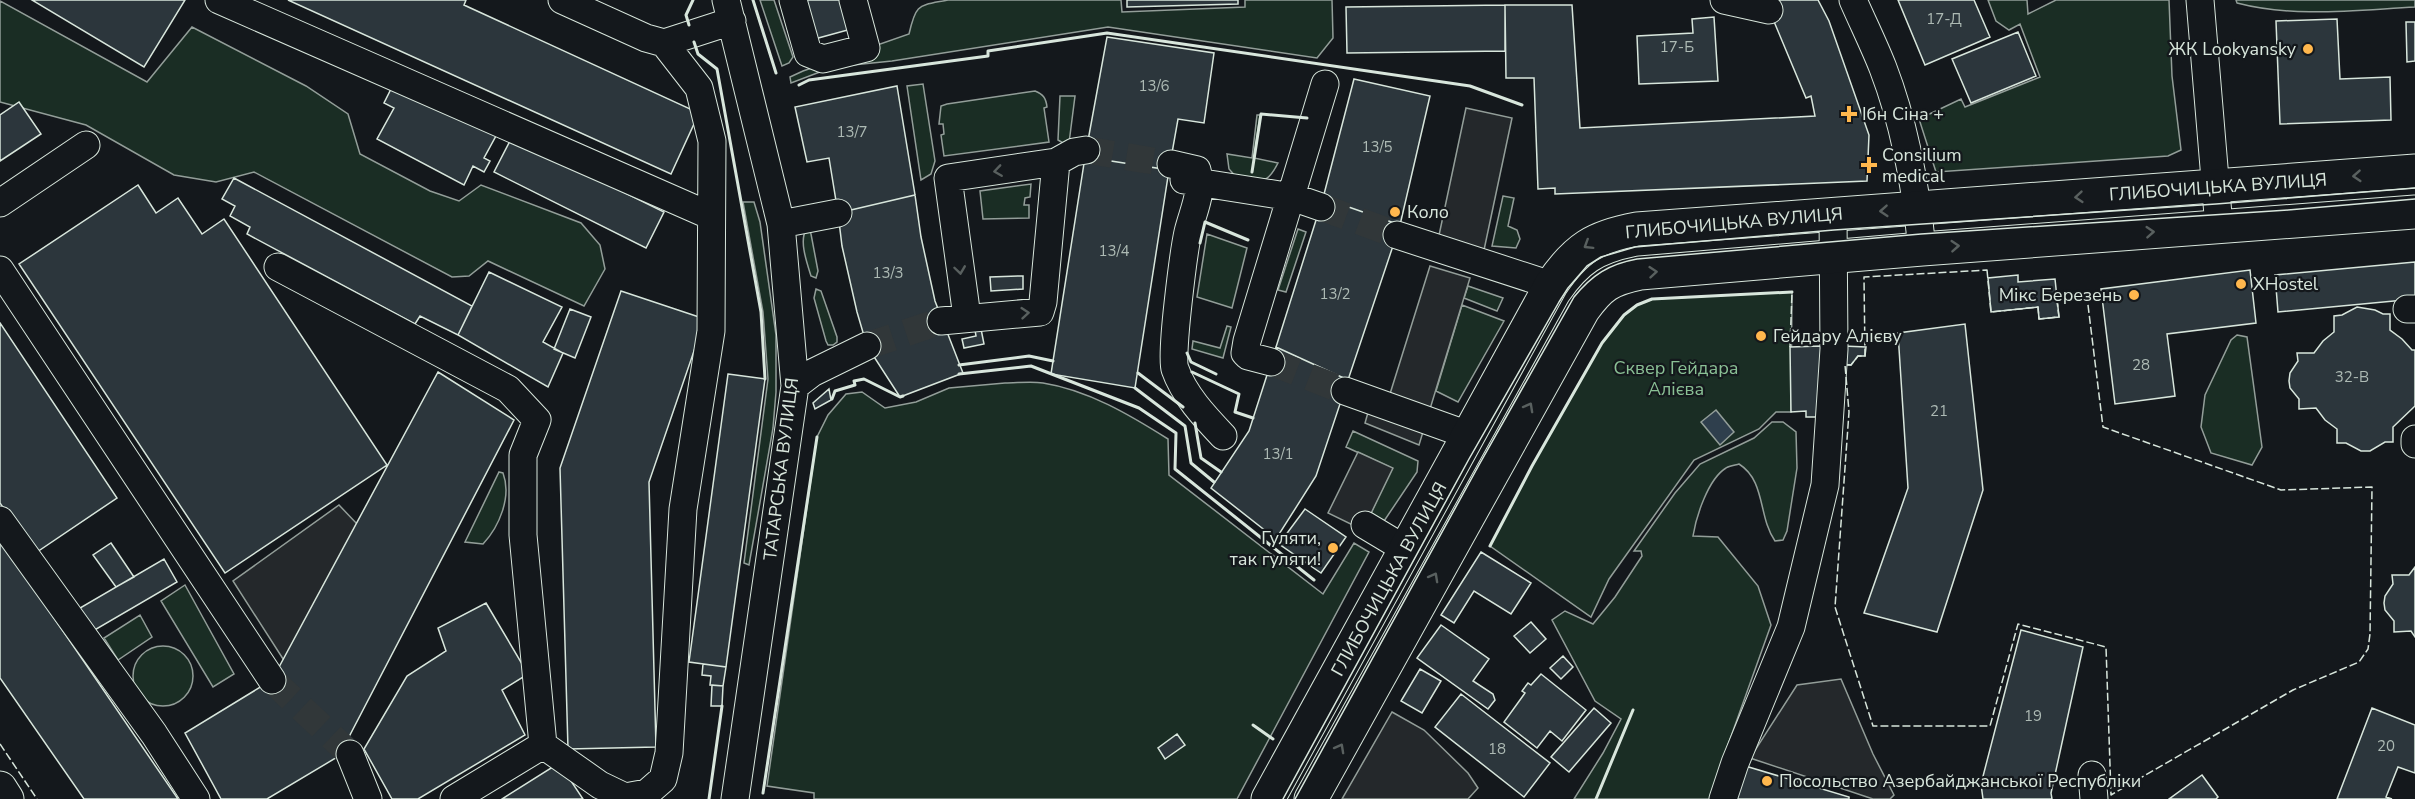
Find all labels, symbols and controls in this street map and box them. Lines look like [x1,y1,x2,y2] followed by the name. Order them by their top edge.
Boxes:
[1926,9,1962,29] house number: 17-Д
[1660,37,1694,57] house number: 17-Б
[2169,37,2297,61] place label: ЖК Lookyansky
[2301,42,2315,56] marker: ЖК Lookyansky
[1138,76,1170,96] house number: 13/6
[1862,102,1944,126] place label: Ібн Сіна +
[1840,105,1858,123] marker: Ібн Сіна +
[836,122,868,142] house number: 13/7
[1361,137,1393,157] house number: 13/5
[1882,143,1962,188] place label: Consilium medical
[1860,156,1878,174] marker: Consilium medical
[993,164,1002,176] one-way arrow
[2108,167,2328,207] street label: ГЛИБОЧИЦЬКА ВУЛИЦЯ
[2352,169,2361,182] one-way arrow
[2074,190,2083,203] one-way arrow
[1407,200,1449,224] place label: Коло
[1624,202,1844,244] street label: ГЛИБОЧИЦЬКА ВУЛИЦЯ
[1879,204,1889,217] one-way arrow
[1388,205,1402,219] marker: Коло
[2145,226,2154,239] one-way arrow
[1584,237,1594,249] one-way arrow
[1951,240,1960,253] one-way arrow
[1098,241,1130,261] house number: 13/4
[872,263,904,283] house number: 13/3
[954,266,966,275] one-way arrow
[1648,266,1657,279] one-way arrow
[2253,272,2319,296] place label: XHostel
[2234,277,2248,291] marker: XHostel
[1999,283,2122,307] place label: Мікс Березень
[1319,284,1351,304] house number: 13/2
[2127,288,2141,302] marker: Мікс Березень
[1021,307,1030,320] one-way arrow
[1773,324,1902,348] place label: Гейдару Алієву
[1754,329,1768,343] marker: Гейдару Алієву
[2132,355,2150,375] house number: 28
[1613,356,1739,401] park label: Сквер Гейдара Алієва
[2335,367,2369,387] house number: 32-В
[758,376,804,562] street label: ТАТАРСЬКА ВУЛИЦЯ
[1930,401,1948,421] house number: 21
[1522,403,1533,413] one-way arrow
[1262,444,1294,464] house number: 13/1
[1326,478,1452,680] street label: ГЛИБОЧИЦЬКА ВУЛИЦЯ
[1230,526,1321,571] place label: Гуляти, так гуляти!
[1326,541,1340,555] marker: Гуляти, так гуляти!
[1427,573,1438,584] one-way arrow
[2024,706,2042,726] house number: 19
[2377,736,2395,756] house number: 20
[1488,739,1506,759] house number: 18
[1333,744,1344,754] one-way arrow
[1779,769,2141,793] place label: Посольство Азербайджанської Республіки
[1760,774,1774,788] marker: Посольство Азербайджанської Республіки

